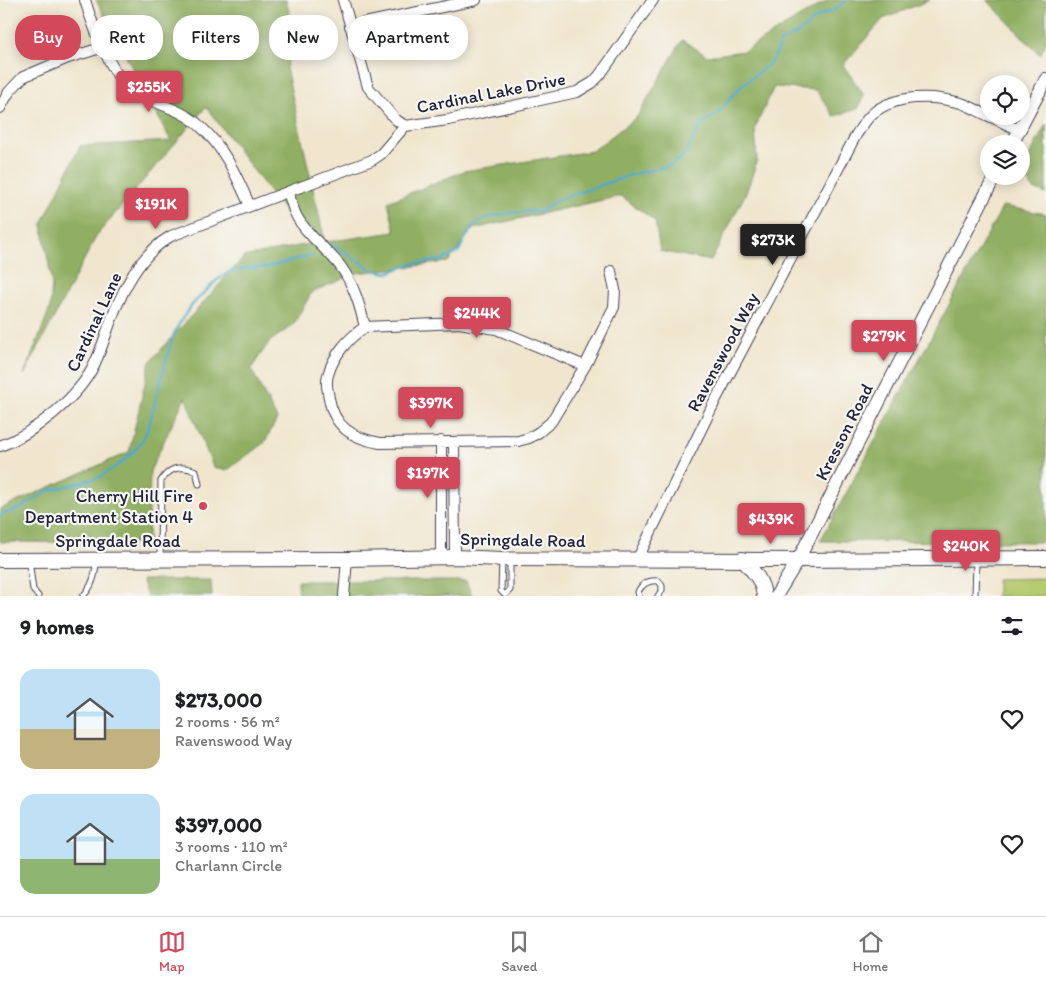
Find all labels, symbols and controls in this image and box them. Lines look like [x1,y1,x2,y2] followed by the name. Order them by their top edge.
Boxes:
[15,15,81,60] chip: Buy
[91,15,163,60] chip: Rent
[173,15,259,60] chip: Filters
[269,15,338,60] chip: New
[348,15,468,60] chip: Apartment
[415,68,567,118] street label: Cardinal Lake Drive
[114,70,184,113] pin: $255K
[980,75,1030,185] map controls
[980,75,1030,125] button: locate
[127,77,171,96] text: $255K
[980,135,1030,185] button: layers
[121,188,191,230] pin: $191K
[135,194,177,213] text: $191K
[738,224,808,266] pin: $273K
[751,230,795,249] text: $273K
[61,269,127,375] street label: Cardinal Lane
[682,288,764,415] street label: Ravenswood Way
[442,296,512,339] pin: $244K
[454,303,500,322] text: $244K
[849,320,919,362] pin: $279K
[862,326,906,345] text: $279K
[810,380,878,484] street label: Kresson Road
[396,386,466,429] pin: $397K
[409,393,453,412] text: $397K
[393,456,463,499] pin: $197K
[407,463,449,482] text: $197K
[25,485,193,528] place label: Cherry Hill Fire Department Station 4
[197,500,209,512] marker: Cherry Hill Fire Department Station 4
[736,502,806,545] pin: $439K
[748,509,794,528] text: $439K
[460,528,586,552] street label: Springdale Road
[55,530,181,552] street label: Springdale Road
[931,530,1001,572] pin: $240K
[943,536,989,555] text: $240K
[998,612,1026,640] icon: filters
[20,614,94,639] text: 9 homes
[175,687,262,712] text: $273,000
[60,689,120,749] icon: home
[998,705,1026,733] icon: heart
[175,712,280,731] text: 2 rooms · 56 m²
[175,731,292,750] text: Ravenswood Way
[175,812,262,837] text: $397,000
[60,814,120,874] icon: home
[998,830,1026,858] icon: heart
[175,837,288,856] text: 3 rooms · 110 m²
[175,856,282,875] text: Charlann Circle
[158,928,186,975] tab: Map
[501,928,537,975] tab: Saved
[853,928,888,975] tab: Home

